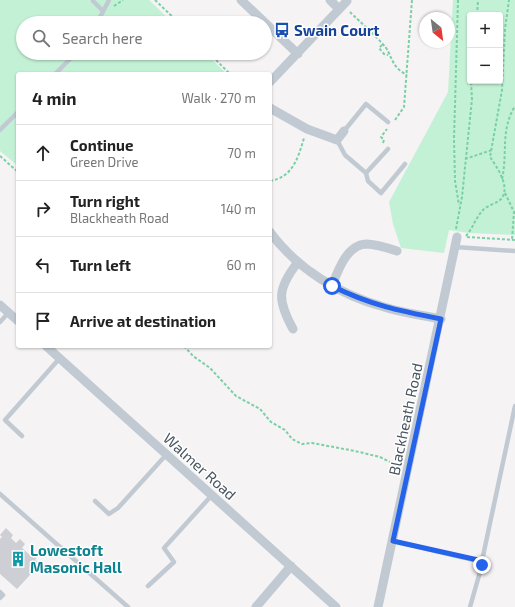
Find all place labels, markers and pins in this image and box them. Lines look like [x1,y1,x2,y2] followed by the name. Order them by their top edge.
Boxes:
[273,21,291,39] bus stop icon: Swain Court
[294,21,380,39] place label: Swain Court
[30,541,122,576] place label: Lowestoft Masonic Hall
[9,550,27,568] building icon: Lowestoft Masonic Hall

